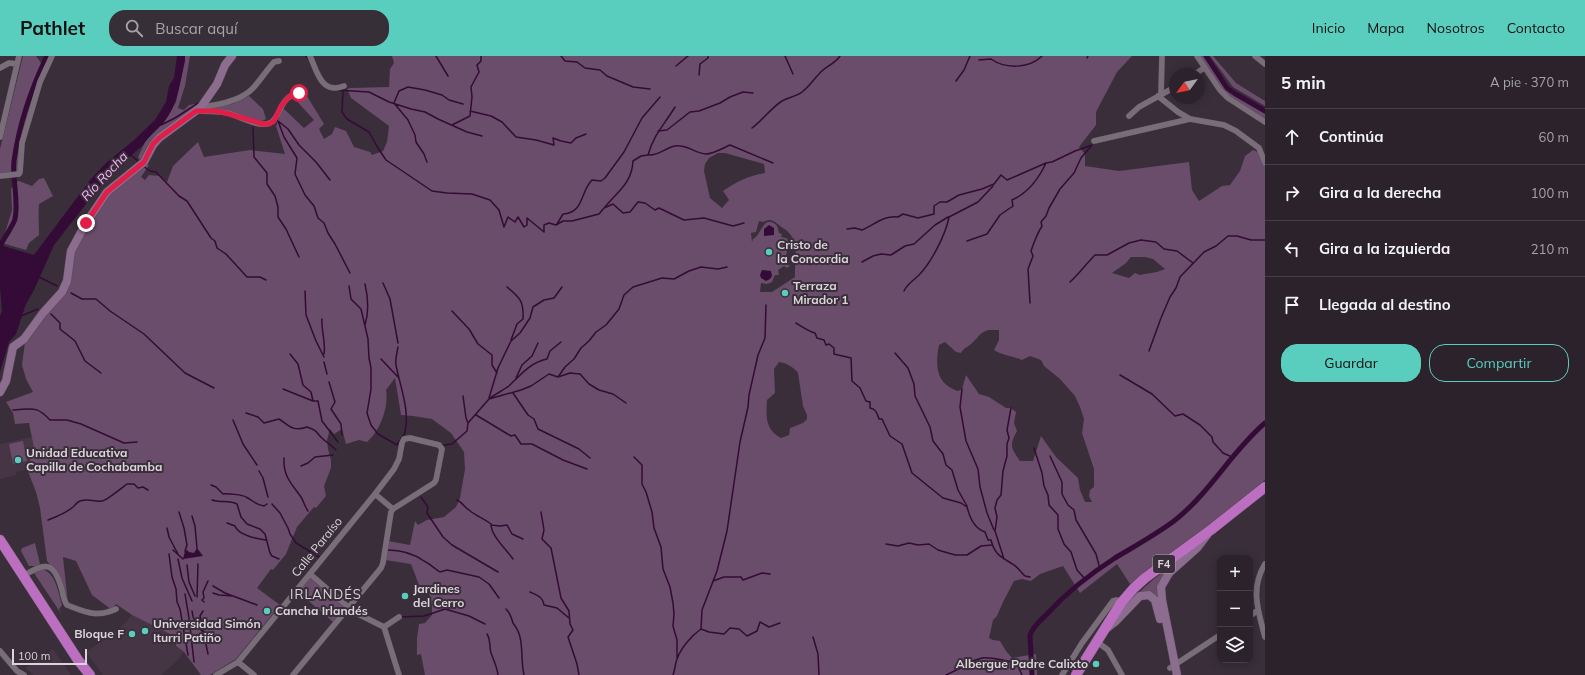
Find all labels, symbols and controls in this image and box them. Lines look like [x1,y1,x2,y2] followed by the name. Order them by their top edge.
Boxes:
[109,10,389,46] search box
[20,16,85,40] text: Pathlet
[123,17,145,39] icon: search
[155,19,237,38] text: Buscar aquí
[1312,19,1345,37] text: Inicio
[1367,19,1405,37] text: Mapa
[1427,19,1485,37] text: Nosotros
[1507,19,1565,37] text: Contacto
[1169,68,1205,104] north arrow
[1281,72,1326,93] text: 5 min
[1490,74,1569,90] text: A pie · 370 m
[290,84,308,102] route start
[1281,126,1303,148] icon: ahead
[1319,127,1384,146] text: Continúa
[1539,129,1569,145] text: 60 m
[77,148,131,204] water label: Río Rocha
[1281,182,1303,204] icon: right
[1319,183,1441,202] text: Gira a la derecha
[1531,185,1569,201] text: 100 m
[77,214,95,232] route end
[777,237,849,266] place label: Cristo de la Concordia
[1281,238,1303,260] icon: left
[1319,239,1450,258] text: Gira a la izquierda
[1531,241,1569,257] text: 210 m
[764,247,774,257] marker: Cristo de la Concordia
[793,278,848,307] place label: Terraza Mirador 1
[780,288,790,298] marker: Terraza Mirador 1
[1281,294,1303,316] icon: arrive
[1319,295,1451,314] text: Llegada al destino
[1281,344,1421,382] button: Guardar
[1429,344,1569,382] button: Compartir
[26,445,163,474] place label: Unidad Educativa Capilla de Cochabamba
[13,455,23,465] marker: Unidad Educativa Capilla de Cochabamba
[288,514,345,580] street label: Calle Paraíso
[1153,555,1175,573] road number: F4
[1217,555,1253,663] map controls
[1217,555,1253,591] button: +
[413,581,464,610] place label: Jardines del Cerro
[290,586,362,602] district label: IRLANDÉS
[400,591,410,601] marker: Jardines del Cerro
[1217,591,1253,627] button: −
[275,603,368,618] place label: Cancha Irlandés
[262,606,272,616] marker: Cancha Irlandés
[153,616,261,645] place label: Universidad Simón Iturri Patiño
[74,626,124,641] place label: Bloque F
[140,626,150,636] marker: Universidad Simón Iturri Patiño
[1217,627,1253,663] button: layers
[127,629,137,639] marker: Bloque F
[12,647,87,666] scale bar
[18,649,50,663] text: 100 m
[956,656,1088,671] place label: Albergue Padre Calixto
[1091,659,1101,669] marker: Albergue Padre Calixto

